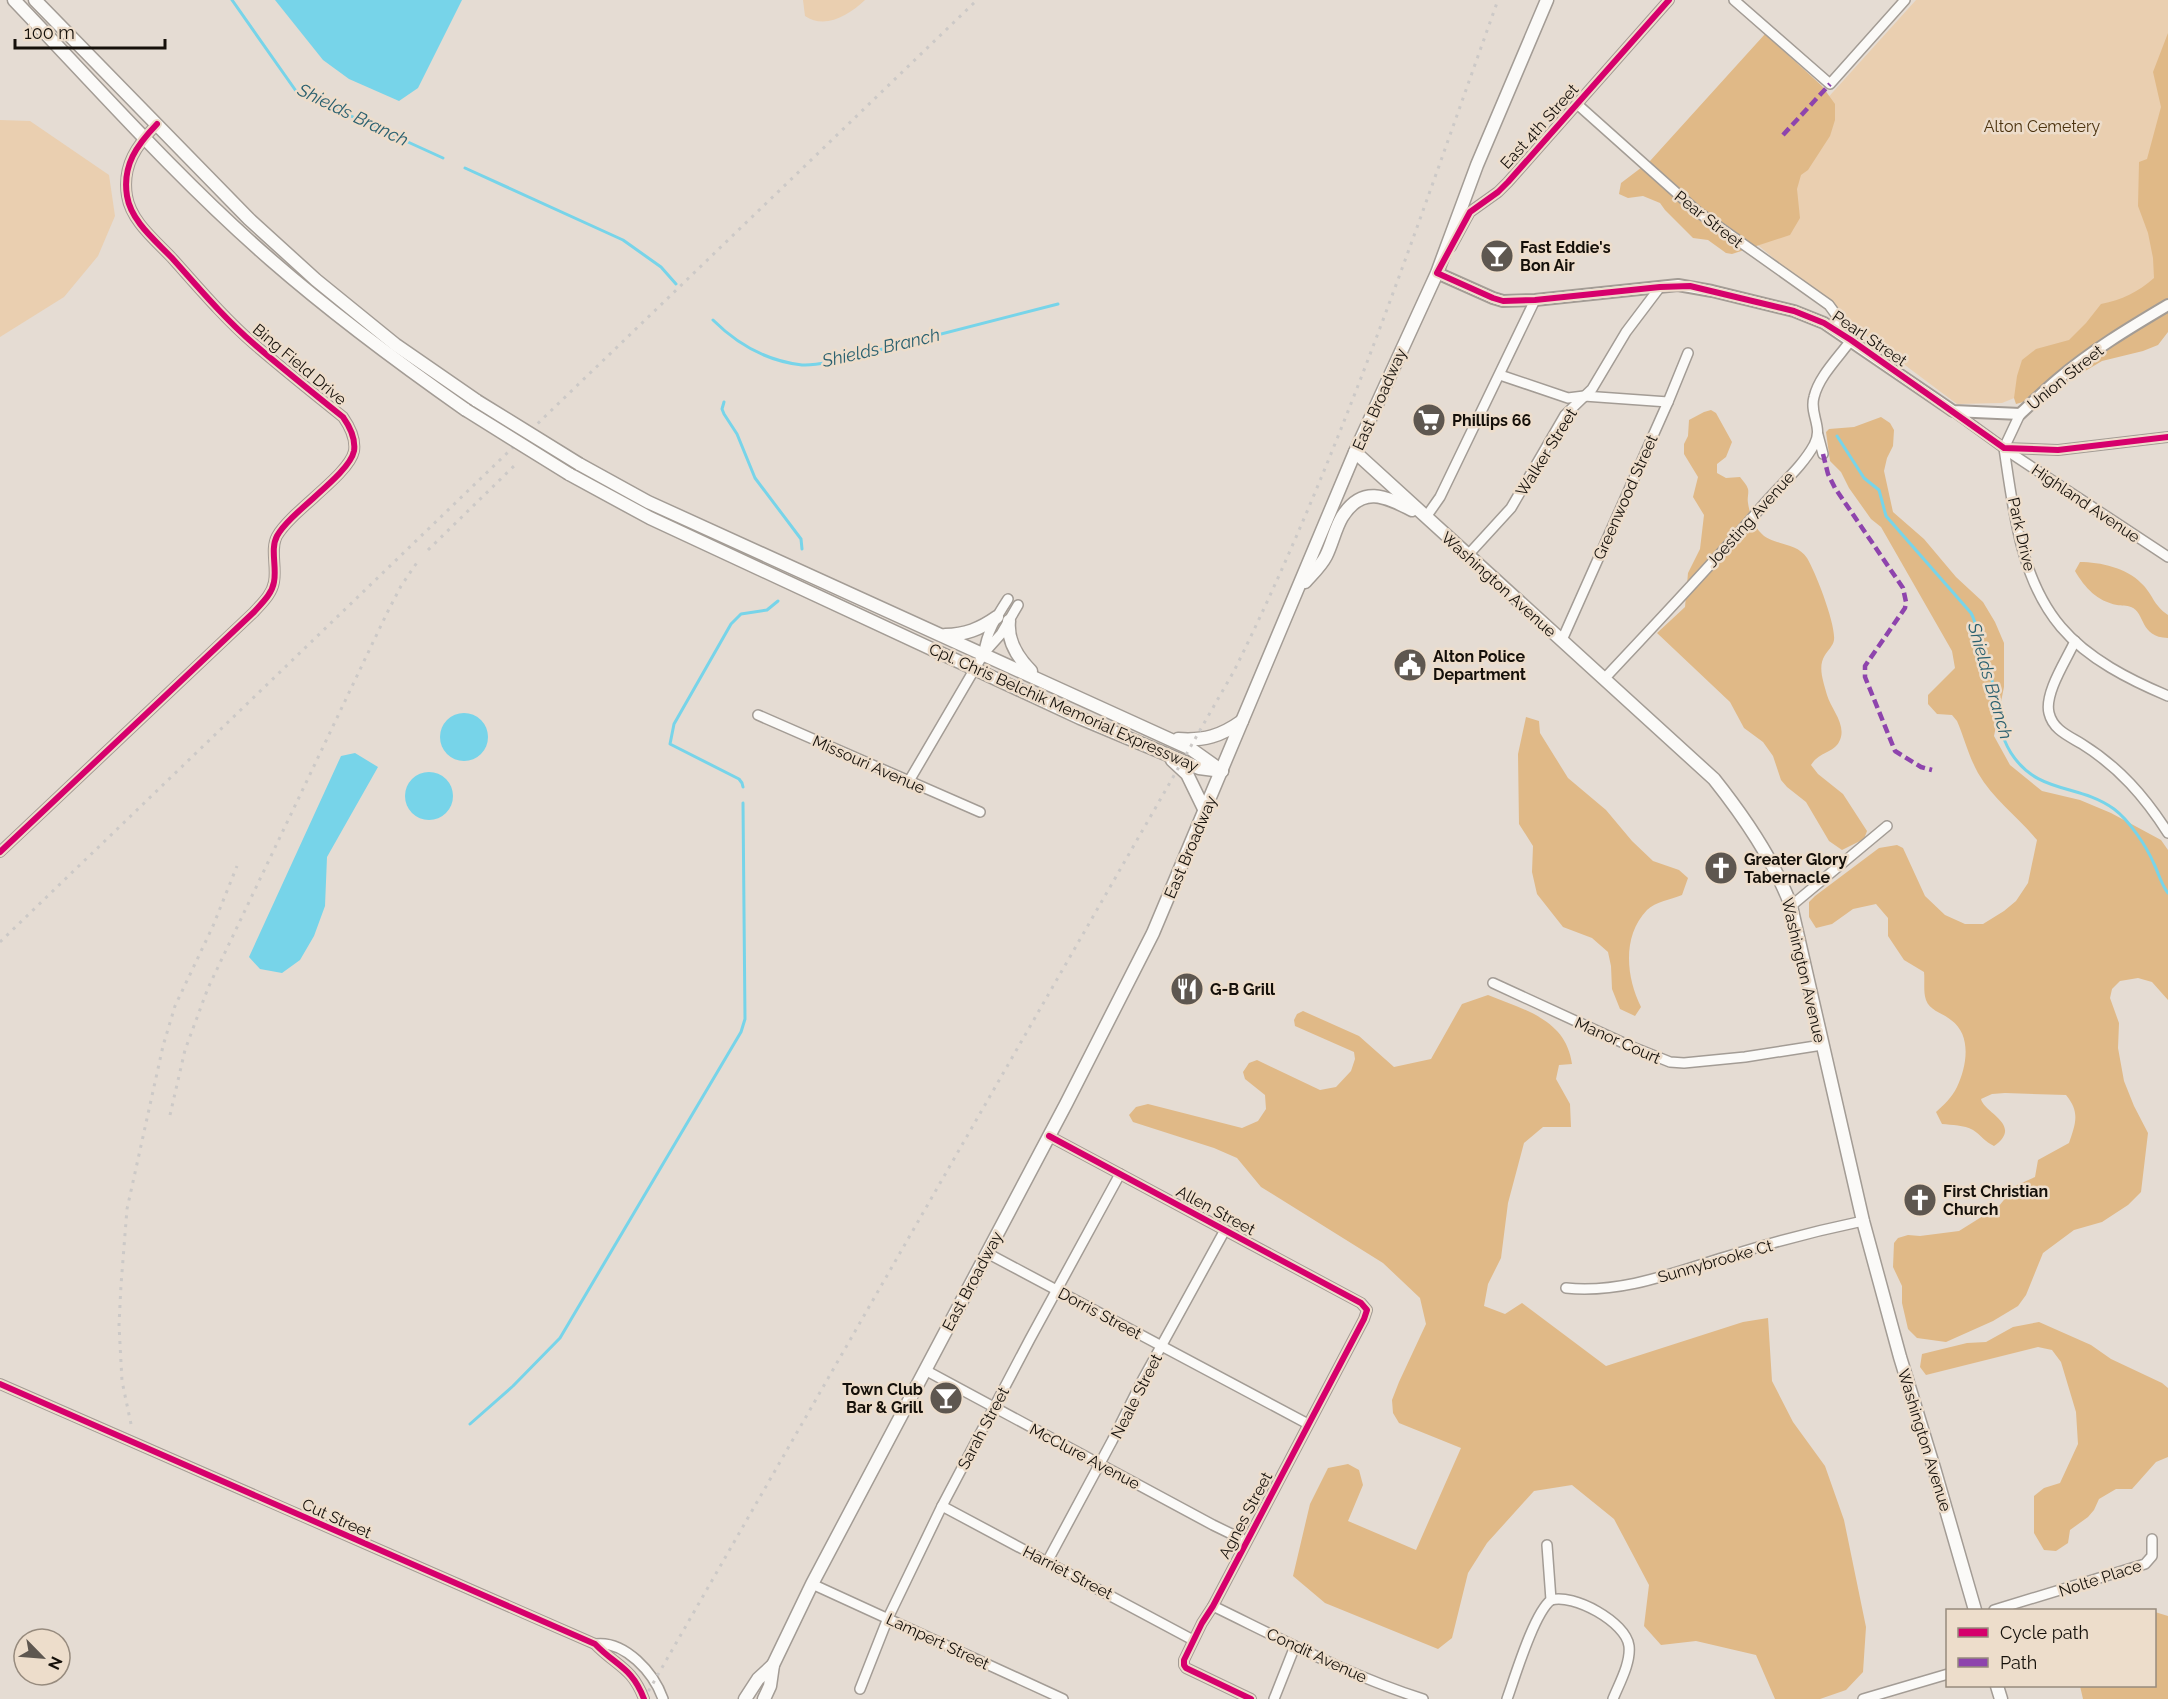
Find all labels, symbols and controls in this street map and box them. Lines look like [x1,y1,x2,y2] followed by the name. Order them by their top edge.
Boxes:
[15,12,165,50] scale bar
[24,22,75,43] text: 100 m
[294,78,412,150] water label: Shields Branch
[1496,80,1583,173] street label: East 4th Street
[1984,117,2101,136] park label: Alton Cemetery
[1671,187,1747,252] street label: Pear Street
[1479,238,1515,274] bar icon: Fast Eddie's Bon Air
[1520,238,1611,275] place label: Fast Eddie's Bon Air
[1829,307,1911,371] street label: Pearl Street
[249,320,350,409] street label: Bing Field Drive
[819,324,942,371] water label: Shields Branch
[2024,341,2108,414] street label: Union Street
[1348,345,1411,453] street label: East Broadway
[1411,402,1447,438] supermarket icon: Phillips 66
[1512,404,1581,500] street label: Walker Street
[1452,411,1532,430] place label: Phillips 66
[1589,431,1662,563] street label: Greenwood Street
[2028,460,2144,547] street label: Highland Avenue
[1702,468,1798,571] street label: Joesting Avenue
[2004,495,2039,573] street label: Park Drive
[1437,528,1560,641] street label: Washington Avenue
[1964,619,2017,742] water label: Shields Branch
[926,639,1202,776] street label: Cpl. Chris Belchik Memorial Expressway
[1392,647,1428,683] public building icon: Alton Police Department
[1433,647,1526,684] place label: Alton Police Department
[810,731,928,798] street label: Missouri Avenue
[1160,793,1221,901] street label: East Broadway
[1703,850,1739,886] church icon: Greater Glory Tabernacle
[1744,850,1847,887] place label: Greater Glory Tabernacle
[1778,896,1829,1044] street label: Washington Avenue
[1169,971,1205,1007] restaurant icon: G-B Grill
[1210,980,1276,999] place label: G-B Grill
[1572,1013,1664,1068] street label: Manor Court
[1173,1182,1259,1239] street label: Allen Street
[1902,1182,1938,1218] church icon: First Christian Church
[1943,1182,2048,1219] place label: First Christian Church
[938,1228,1007,1334] street label: East Broadway
[1656,1236,1775,1287] street label: Sunnybrooke Ct
[1055,1283,1145,1344] street label: Dorris Street
[1107,1350,1166,1442] street label: Neale Street
[1894,1367,1955,1514] street label: Washington Avenue
[842,1380,924,1417] place label: Town Club Bar & Grill
[928,1380,964,1416] bar icon: Town Club Bar & Grill
[954,1383,1013,1473] street label: Sarah Street
[1026,1419,1143,1493] street label: McClure Avenue
[1215,1468,1277,1562] street label: Agnes Street
[299,1495,375,1543] street label: Cut Street
[1020,1542,1116,1604] street label: Harriet Street
[2056,1556,2144,1601] street label: Nolte Place
[883,1609,993,1674] street label: Lampert Street
[1946,1609,2156,1687] legend
[2000,1622,2089,1643] text: Cycle path
[1264,1624,1370,1687] street label: Condit Avenue
[12,1627,72,1687] north arrow
[2000,1652,2037,1673] text: Path
[44,1654,66,1673] text: N

